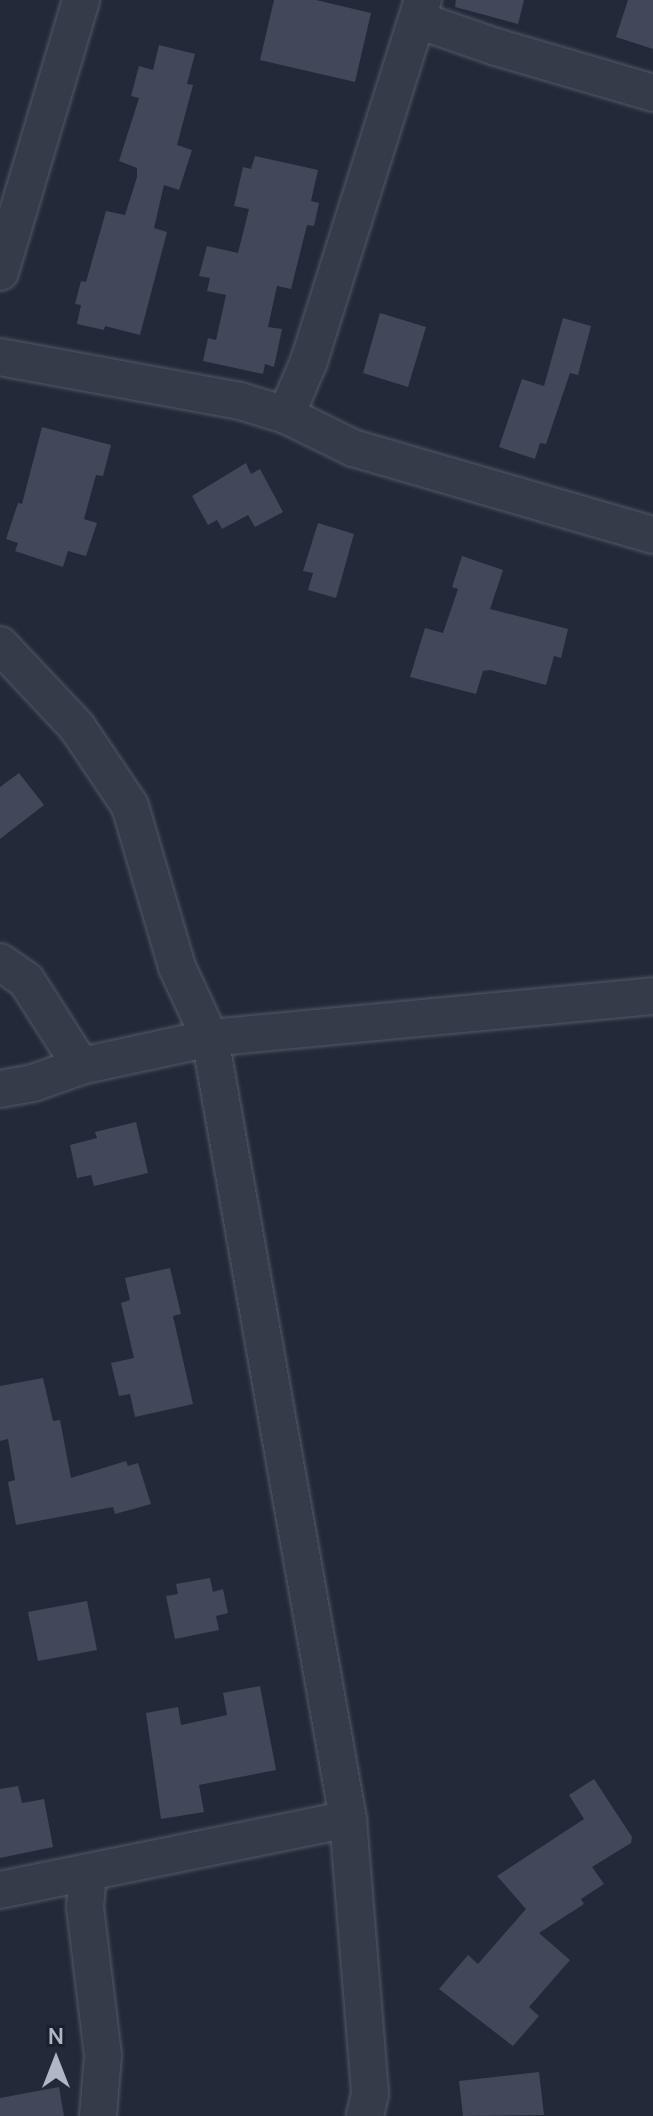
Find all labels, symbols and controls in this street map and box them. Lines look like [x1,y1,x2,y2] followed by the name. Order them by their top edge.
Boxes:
[16,2020,96,2100] north arrow
[48,2021,64,2051] text: N

